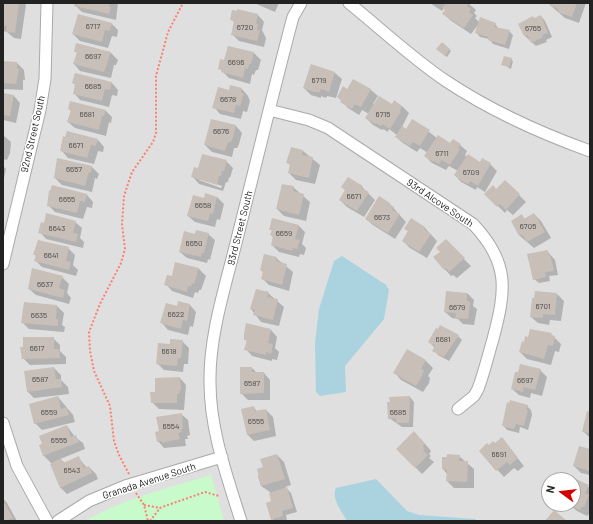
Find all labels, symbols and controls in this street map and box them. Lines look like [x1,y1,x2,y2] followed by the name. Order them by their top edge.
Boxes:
[86,21,100,31] house number: 6717
[237,22,253,32] house number: 6720
[525,23,541,33] house number: 6765
[85,51,101,61] house number: 6697
[228,57,244,67] house number: 6696
[312,75,326,85] house number: 6719
[85,81,101,91] house number: 6685
[18,94,48,174] street label: 92nd Street South
[220,94,236,104] house number: 6678
[80,109,94,119] house number: 6681
[376,109,390,119] house number: 6715
[213,126,229,136] house number: 6676
[69,140,83,150] house number: 6671
[435,148,449,158] house number: 6711
[66,164,82,174] house number: 6657
[463,167,479,177] house number: 6709
[404,176,476,230] street label: 93rd Alcove South
[225,189,255,267] street label: 93rd Street South
[347,191,361,201] house number: 6671
[59,194,75,204] house number: 6655
[195,200,211,210] house number: 6658
[374,212,390,222] house number: 6673
[520,221,536,231] house number: 6705
[49,223,65,233] house number: 6643
[276,228,292,238] house number: 6659
[186,238,202,248] house number: 6650
[44,250,58,260] house number: 6641
[37,279,53,289] house number: 6637
[536,301,550,311] house number: 6701
[449,302,465,312] house number: 6679
[168,309,184,319] house number: 6622
[31,310,47,320] house number: 6635
[436,334,450,344] house number: 6681
[30,343,44,353] house number: 6617
[161,346,177,356] house number: 6618
[32,374,48,384] house number: 6587
[517,375,533,385] house number: 6697
[244,378,260,388] house number: 6587
[41,407,57,417] house number: 6559
[390,407,406,417] house number: 6685
[248,416,264,426] house number: 6555
[163,421,179,431] house number: 6554
[51,435,67,445] house number: 6555
[491,449,507,459] house number: 6691
[101,460,197,502] street label: Granada Avenue South
[64,465,80,475] house number: 6543
[541,472,581,512] north arrow
[543,484,557,494] text: N

